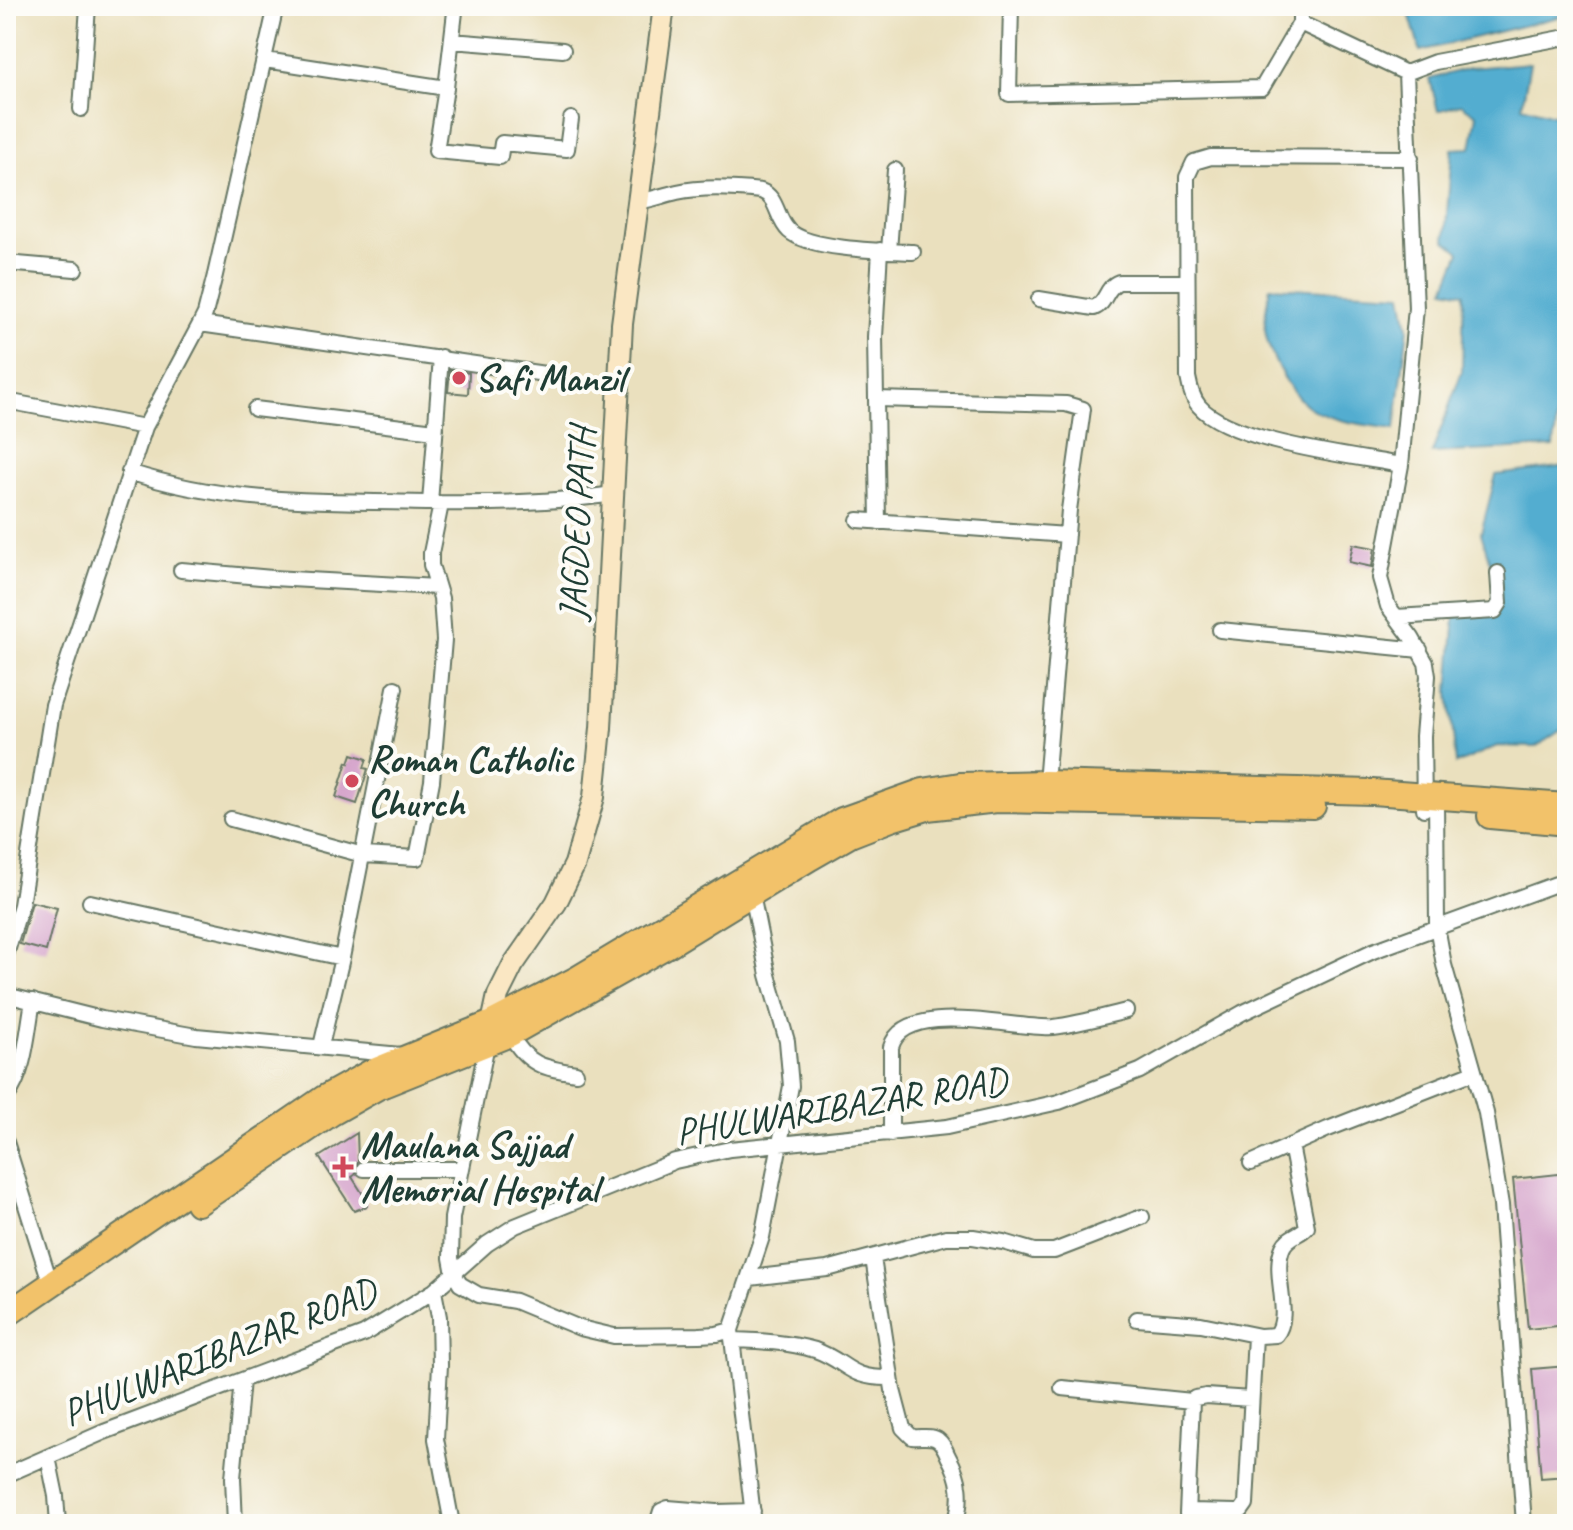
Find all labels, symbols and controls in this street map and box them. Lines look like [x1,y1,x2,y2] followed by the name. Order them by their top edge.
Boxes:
[475,355,631,402] place label: Safi Manzil
[450,369,468,387] marker: Safi Manzil
[548,421,606,623] street label: JAGDEO PATH
[368,736,575,827] place label: Roman Catholic Church
[343,772,361,790] marker: Roman Catholic Church
[672,1056,1013,1155] street label: PHULWARIBAZAR ROAD
[361,1122,605,1213] place label: Maulana Sajjad Memorial Hospital
[332,1156,354,1178] marker: Maulana Sajjad Memorial Hospital
[55,1267,385,1436] street label: PHULWARIBAZAR ROAD

